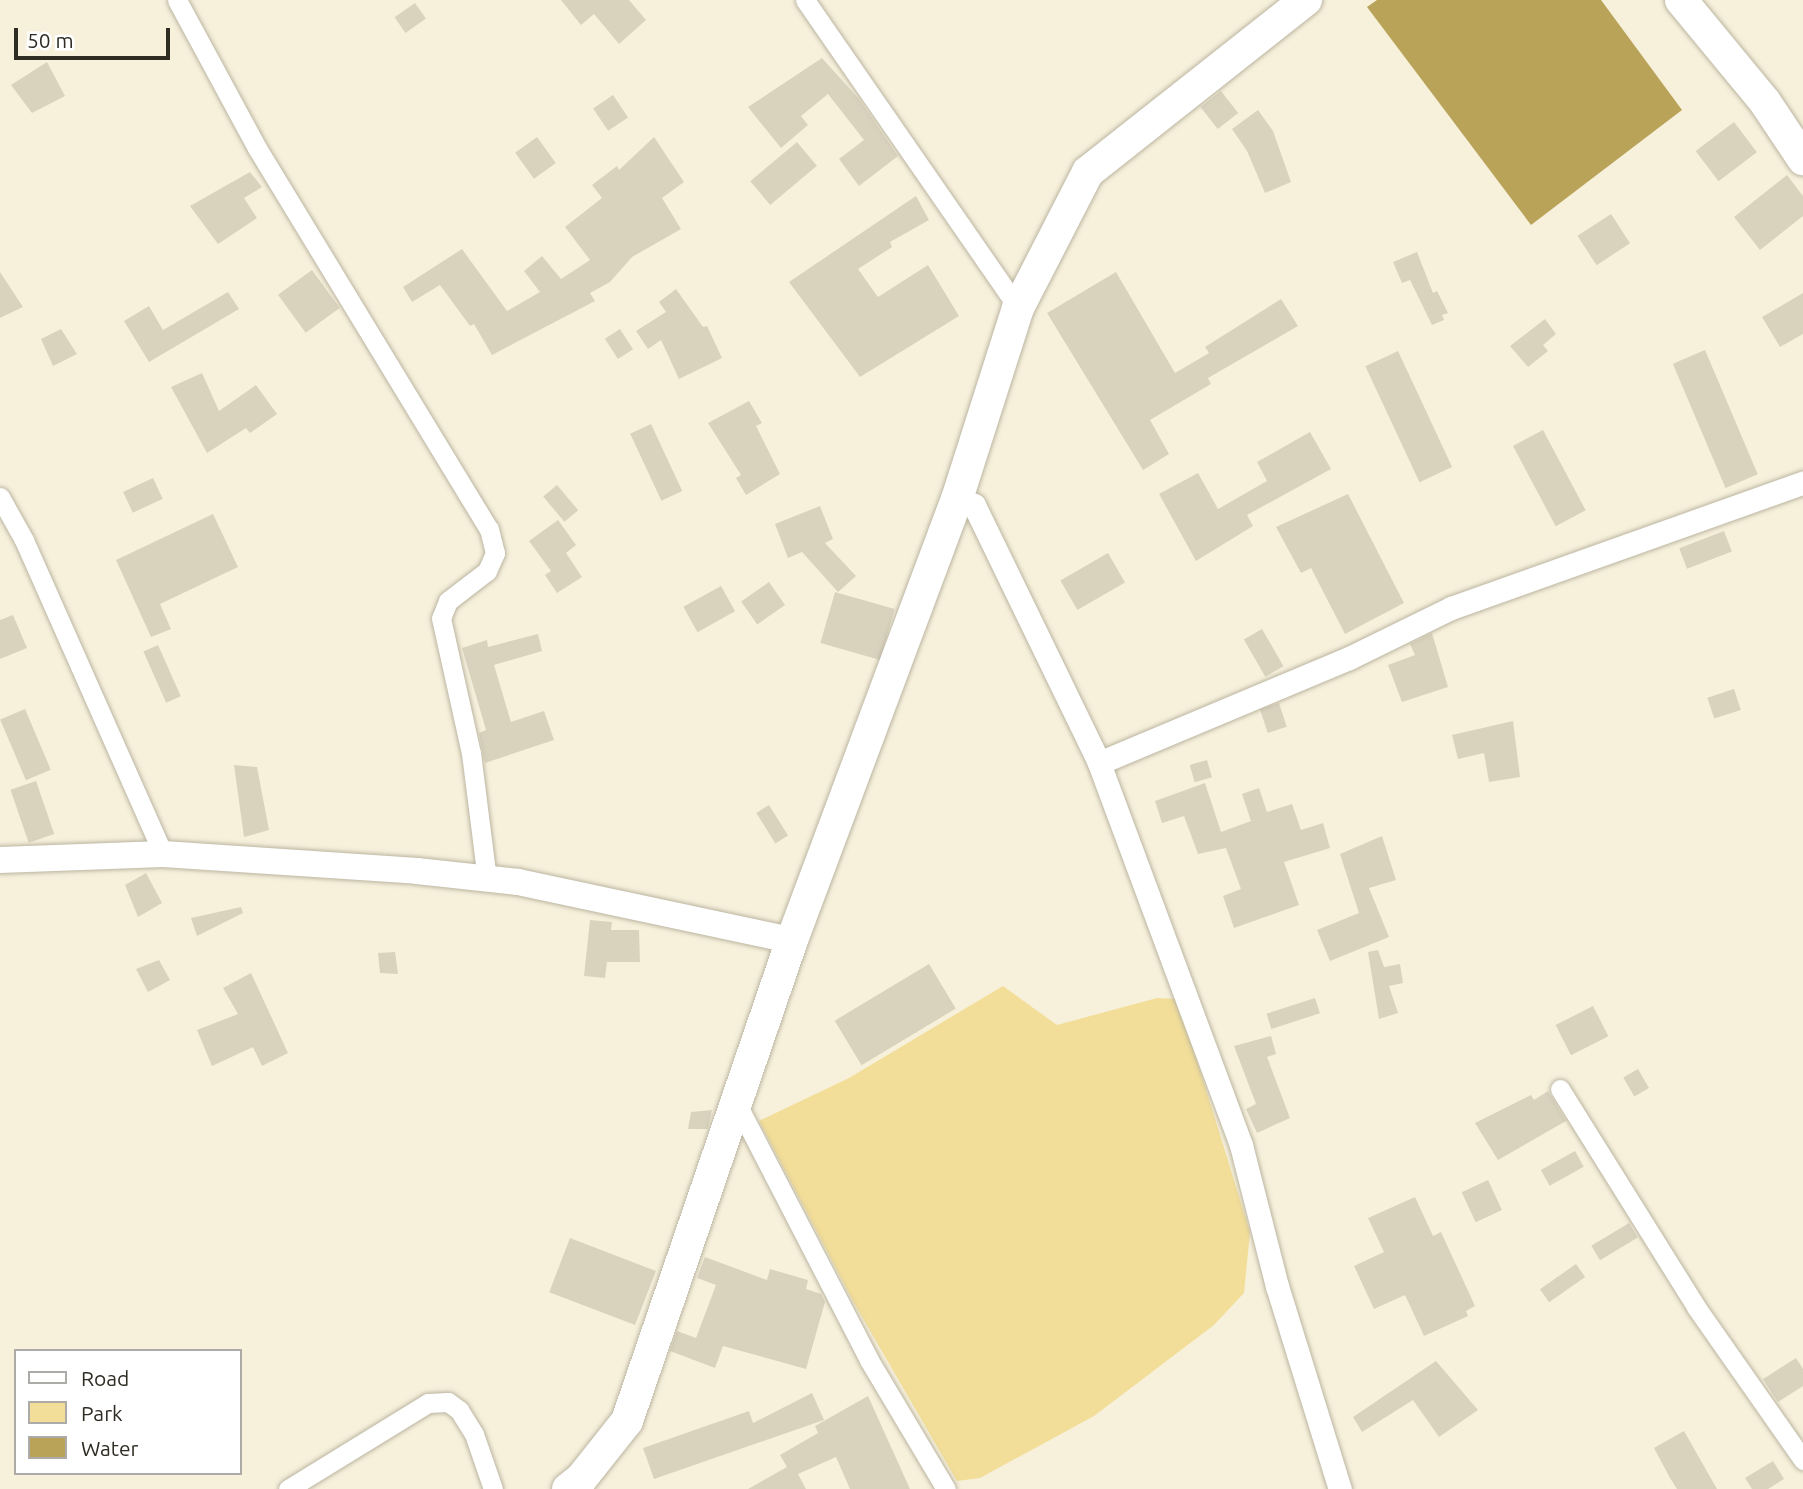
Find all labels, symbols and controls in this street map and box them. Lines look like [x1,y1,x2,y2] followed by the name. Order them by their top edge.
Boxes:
[18,14,173,58] scale bar
[27,28,74,52] text: 50 m
[14,1349,242,1475] legend
[81,1366,129,1390] text: Road
[81,1401,123,1425] text: Park
[81,1436,139,1460] text: Water

